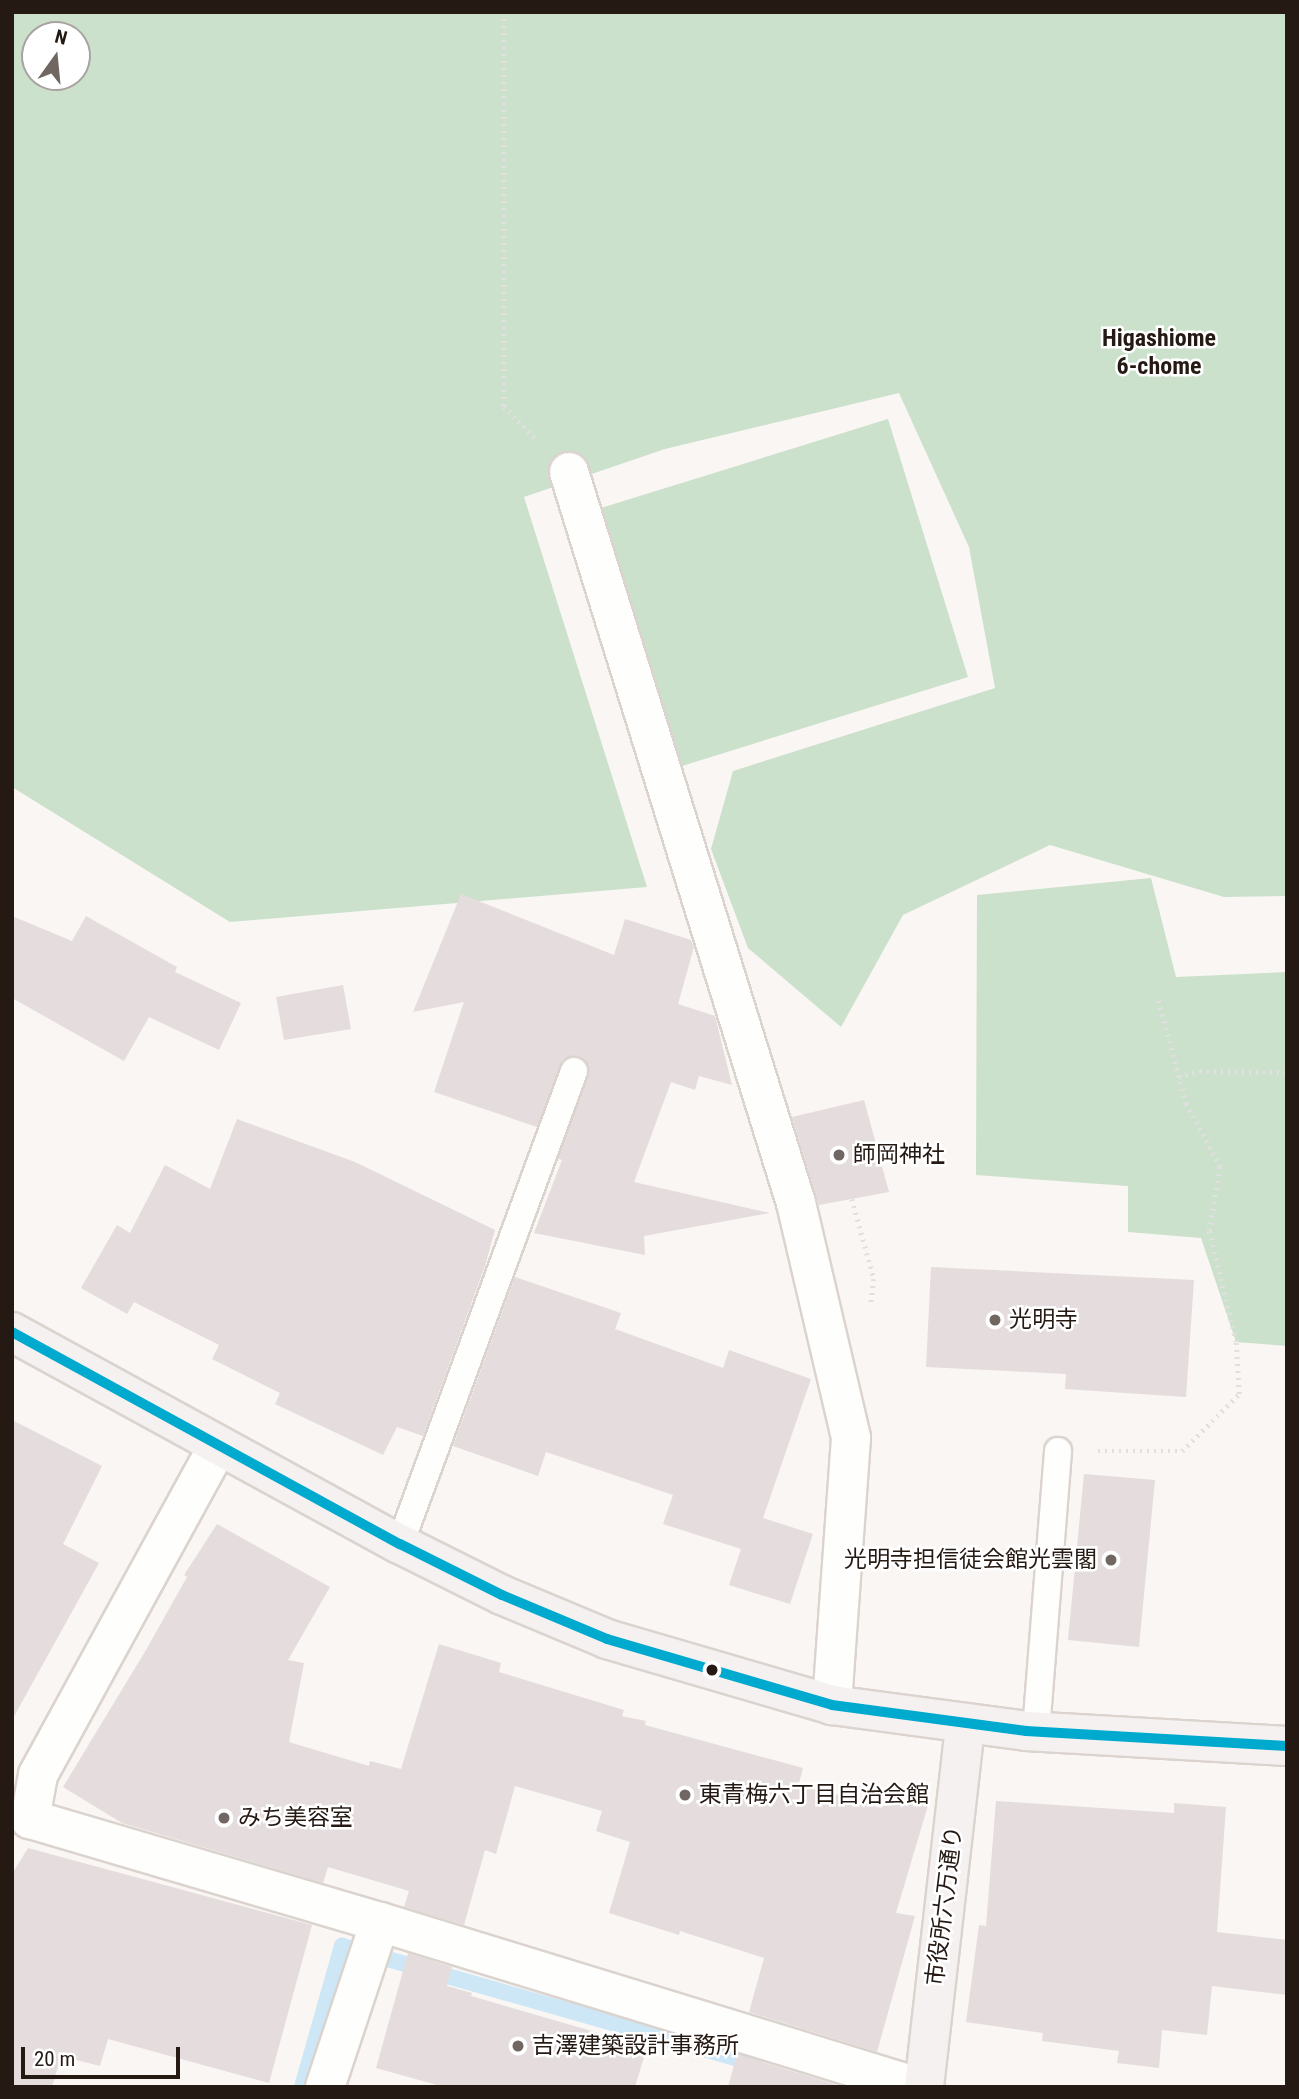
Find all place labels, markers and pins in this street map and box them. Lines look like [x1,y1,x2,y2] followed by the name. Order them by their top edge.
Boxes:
[853,1141,945,1169] place label: 師岡神社
[831,1147,847,1163] marker: 師岡神社
[1009,1306,1078,1334] place label: 光明寺
[987,1312,1003,1328] marker: 光明寺
[844,1546,1097,1574] place label: 光明寺担信徒会館光雲閣
[1103,1552,1119,1568] marker: 光明寺担信徒会館光雲閣
[705,1663,719,1677] unlabelled marker
[699,1781,929,1809] place label: 東青梅六丁目自治会館
[677,1787,693,1803] marker: 東青梅六丁目自治会館
[238,1804,353,1832] place label: みち美容室
[216,1810,232,1826] marker: みち美容室
[532,2032,739,2060] place label: 吉澤建築設計事務所
[510,2038,526,2054] marker: 吉澤建築設計事務所

